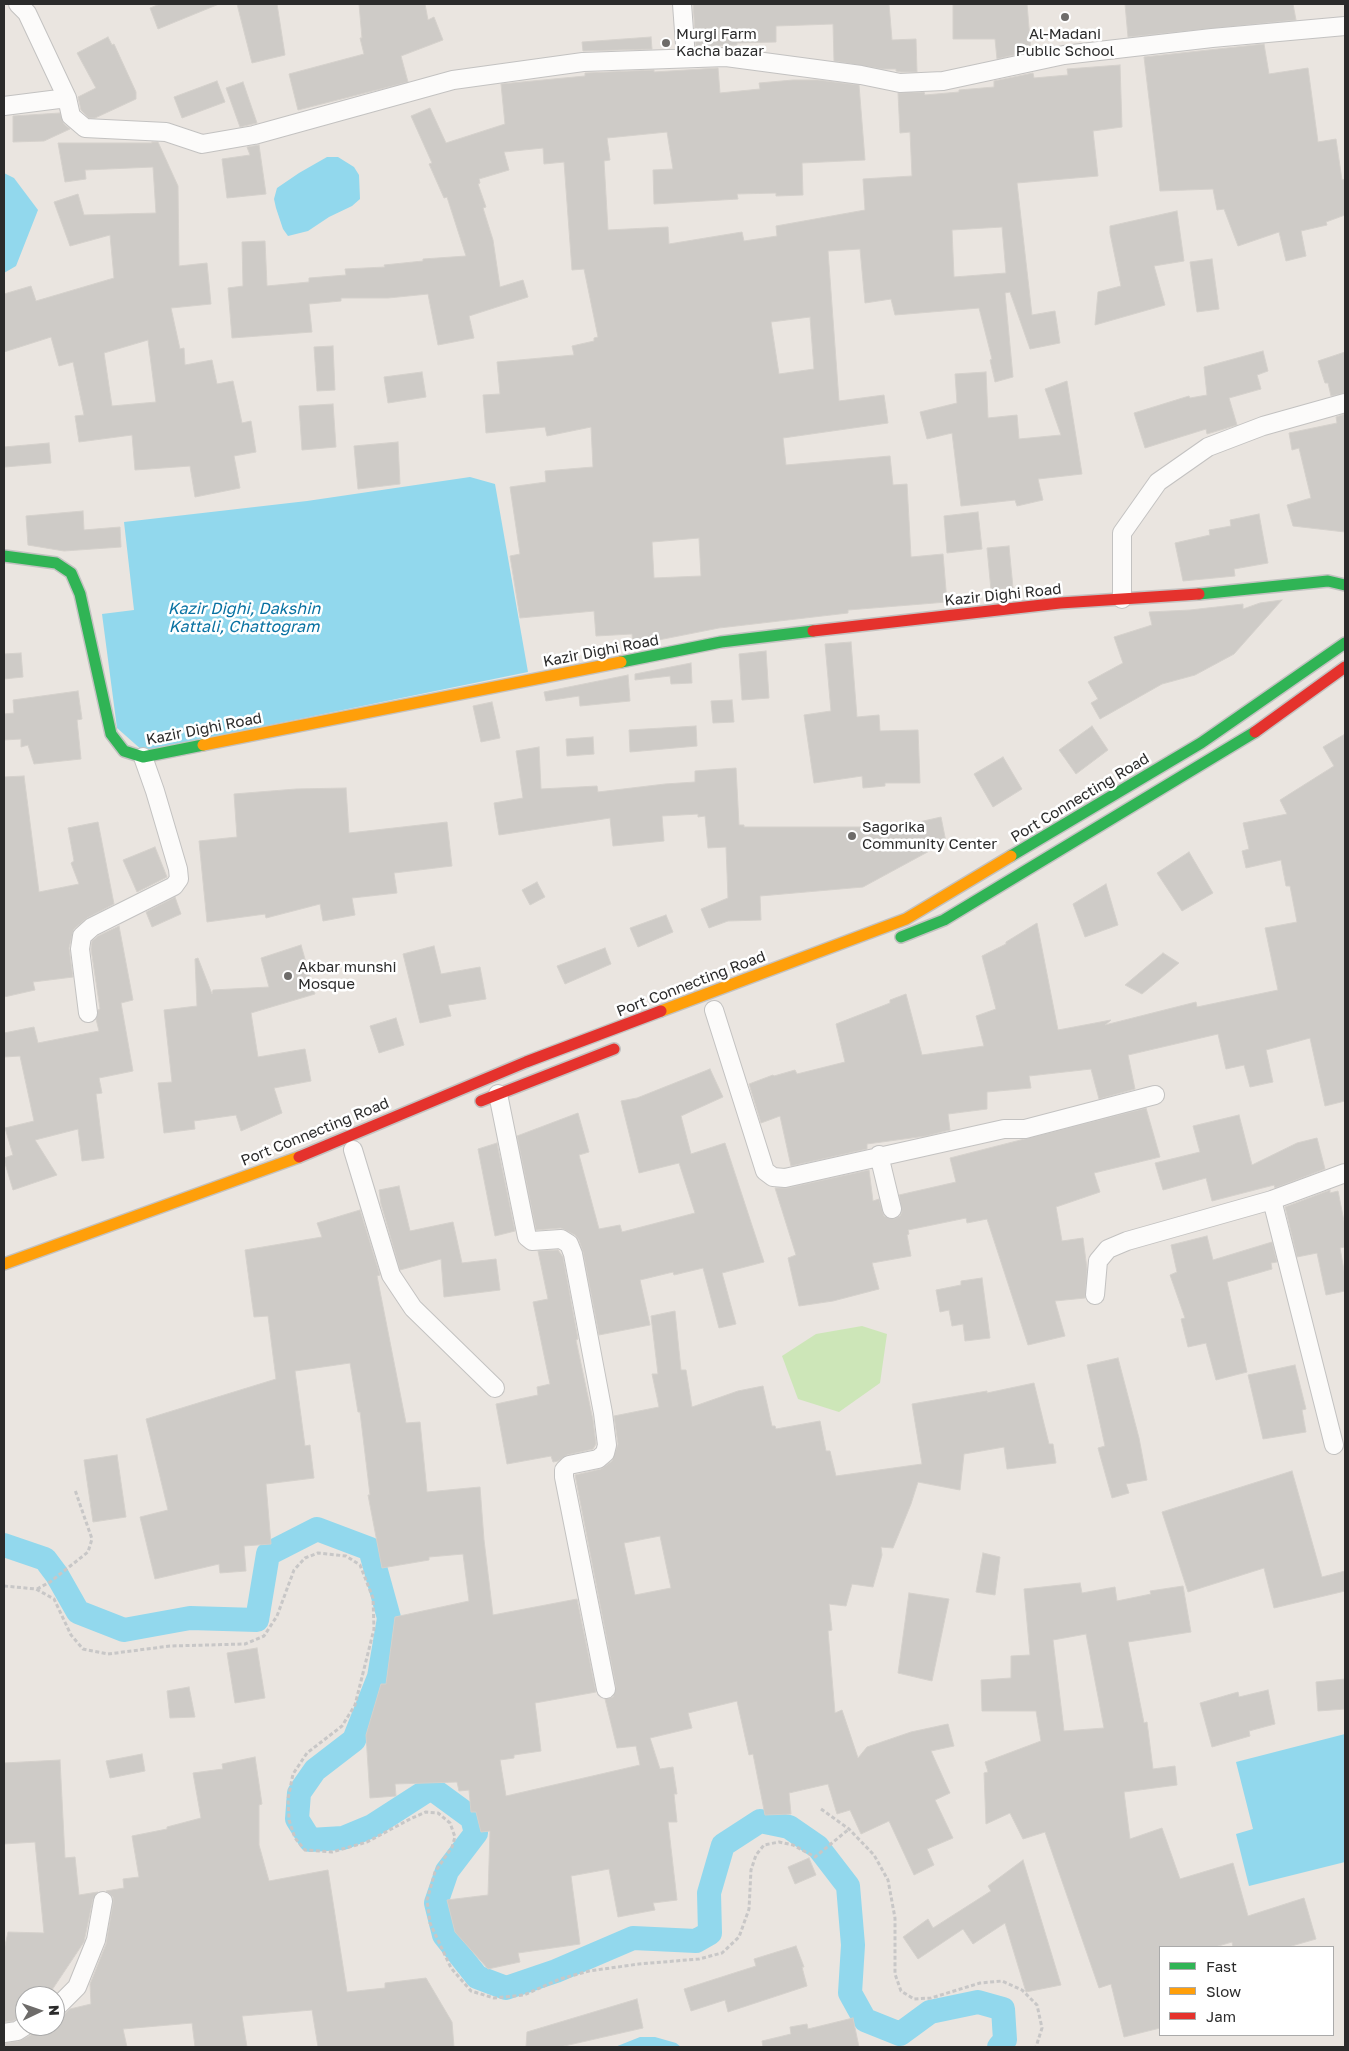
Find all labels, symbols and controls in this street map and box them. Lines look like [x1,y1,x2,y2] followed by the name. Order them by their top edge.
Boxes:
[1059,11,1071,23] marker: Al-Madani Public School
[676,25,764,60] place label: Murgi Farm Kacha bazar
[1016,25,1114,60] place label: Al-Madani Public School
[660,37,672,49] marker: Murgi Farm Kacha bazar
[944,580,1062,610] street label: Kazir Dighi Road
[168,599,320,637] water label: Kazir Dighi, Dakshin Kattali, Chattogram
[542,631,660,671] street label: Kazir Dighi Road
[145,709,263,749] street label: Kazir Dighi Road
[1008,750,1152,846] street label: Port Connecting Road
[862,818,997,853] place label: Sagorika Community Center
[846,830,858,842] marker: Sagorika Community Center
[614,947,768,1021] street label: Port Connecting Road
[298,958,397,993] place label: Akbar munshi Mosque
[282,970,294,982] marker: Akbar munshi Mosque
[238,1094,392,1170] street label: Port Connecting Road
[1159,1946,1334,2036] legend
[1206,1957,1237,1975] text: Fast
[1206,1982,1241,2000] text: Slow
[15,1986,65,2036] north arrow
[46,2004,63,2016] text: N
[1206,2007,1236,2025] text: Jam

